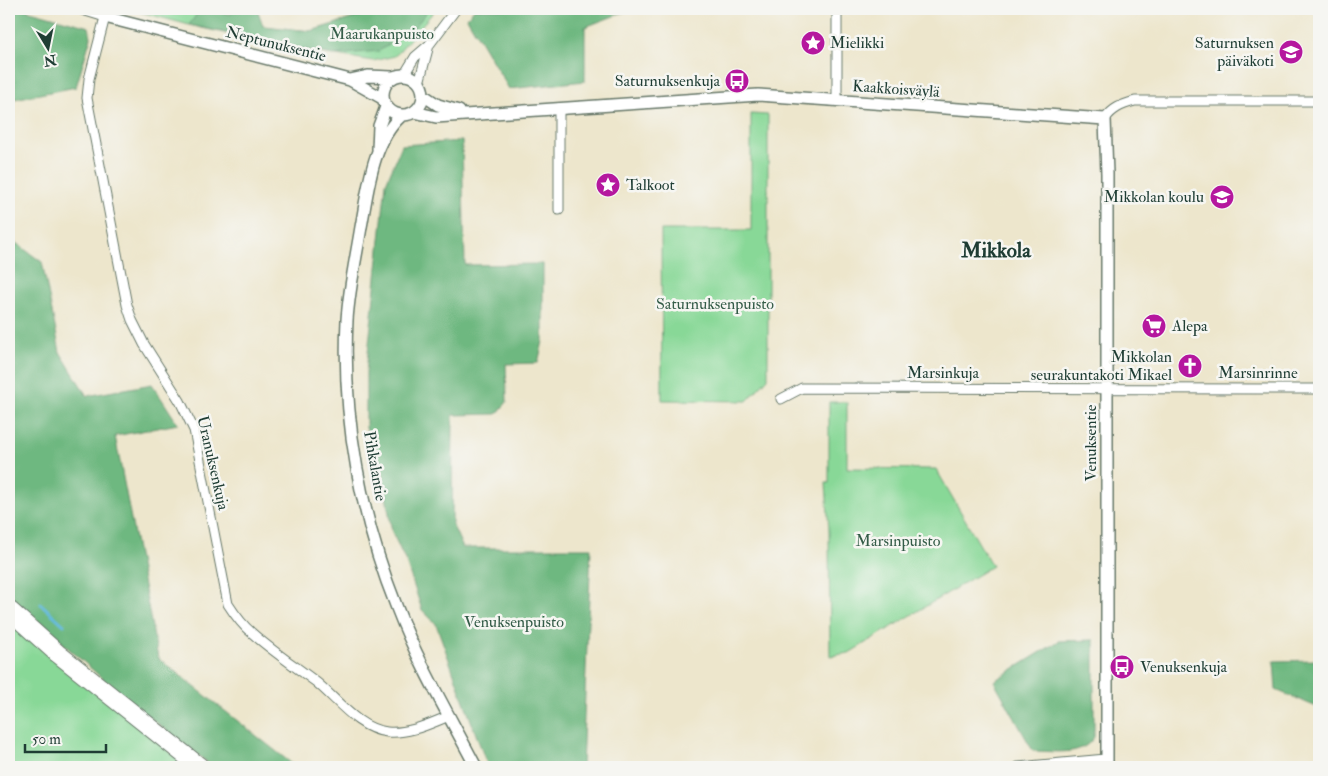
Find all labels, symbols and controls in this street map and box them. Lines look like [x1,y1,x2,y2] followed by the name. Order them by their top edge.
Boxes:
[22,22,72,72] north arrow
[224,22,328,67] street label: Neptunuksentie
[330,24,434,45] park label: Maarukanpuisto
[800,30,826,56] place icon: Mielikki
[830,33,884,53] place label: Mielikki
[1195,33,1274,72] place label: Saturnuksen päiväkoti
[1278,39,1304,65] school or university icon: Saturnuksen päiväkoti
[42,51,59,70] text: N
[724,68,750,94] bus stop icon: Saturnuksenkuja
[615,71,720,91] place label: Saturnuksenkuja
[852,76,941,102] street label: Kaakkoisväylä
[595,172,621,198] place icon: Talkoot
[626,175,675,195] place label: Talkoot
[1209,184,1235,210] school or university icon: Mikkolan koulu
[1104,187,1204,207] place label: Mikkolan koulu
[960,237,1032,264] district label: Mikkola
[656,294,774,315] park label: Saturnuksenpuisto
[1141,313,1167,339] supermarket icon: Alepa
[1171,316,1208,337] place label: Alepa
[1031,347,1172,385] place label: Mikkolan seurakuntakoti Mikael
[1177,353,1203,379] church icon: Mikkolan seurakuntakoti Mikael
[907,363,979,383] street label: Marsinkuja
[1218,363,1298,383] street label: Marsinrinne
[1081,404,1101,482] street label: Venuksentie
[192,414,234,512] street label: Uranuksenkuja
[359,429,391,503] street label: Pihkalantie
[856,531,941,552] park label: Marsinpuisto
[464,612,564,633] park label: Venuksenpuisto
[1109,654,1135,680] bus stop icon: Venuksenkuja
[1140,657,1228,677] place label: Venuksenkuja
[25,721,106,753] scale bar
[32,730,61,749] text: 50 m

